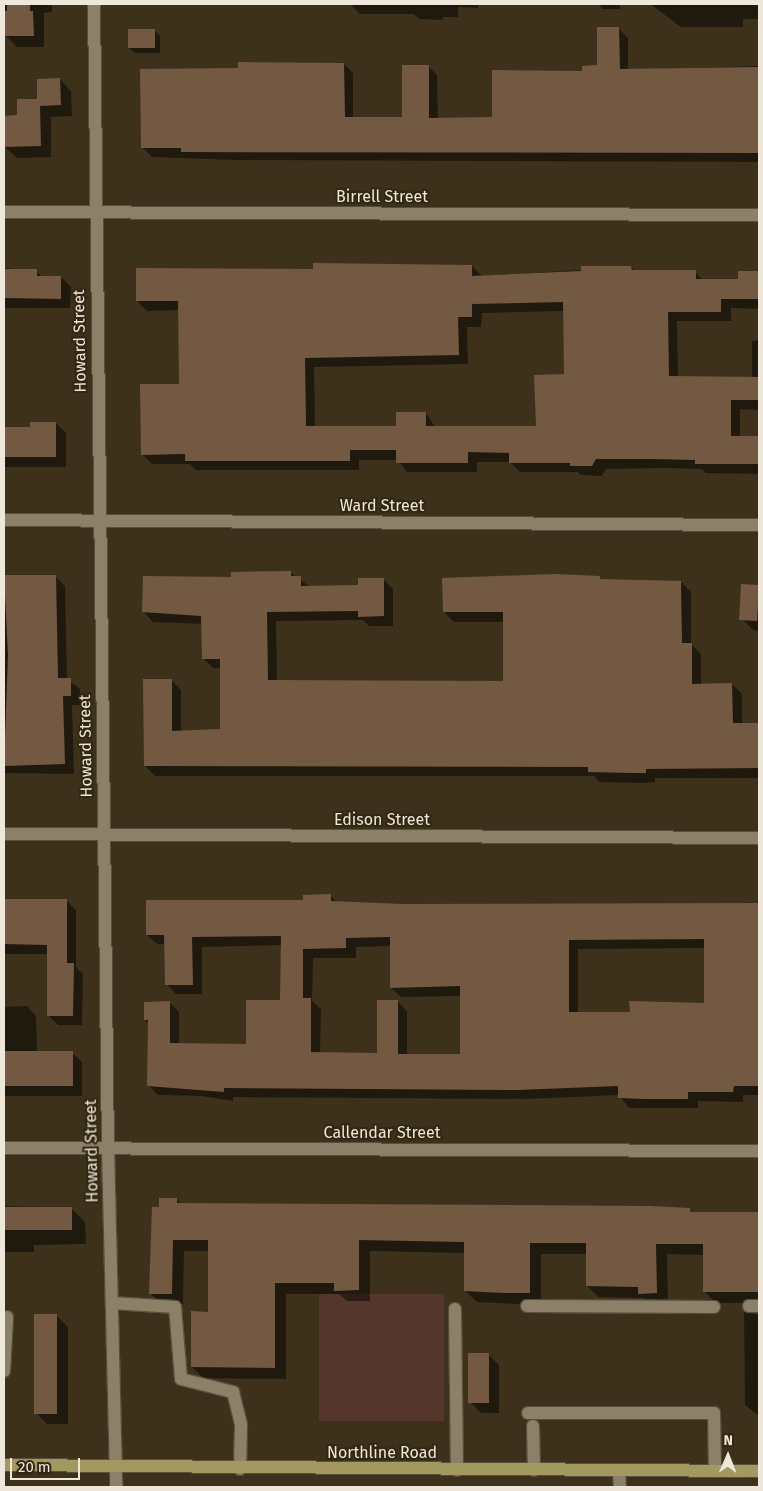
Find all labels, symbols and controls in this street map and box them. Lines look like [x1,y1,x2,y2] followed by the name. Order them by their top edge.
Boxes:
[336,187,428,207] street label: Birrell Street
[70,289,90,393] street label: Howard Street
[340,496,424,516] street label: Ward Street
[76,694,96,798] street label: Howard Street
[334,810,430,830] street label: Edison Street
[82,1099,102,1203] street label: Howard Street
[324,1123,440,1143] street label: Callendar Street
[703,1431,753,1481] north arrow
[723,1432,733,1449] text: N
[327,1443,437,1463] street label: Northline Road
[12,1448,82,1480] scale bar
[18,1458,51,1476] text: 20 m

